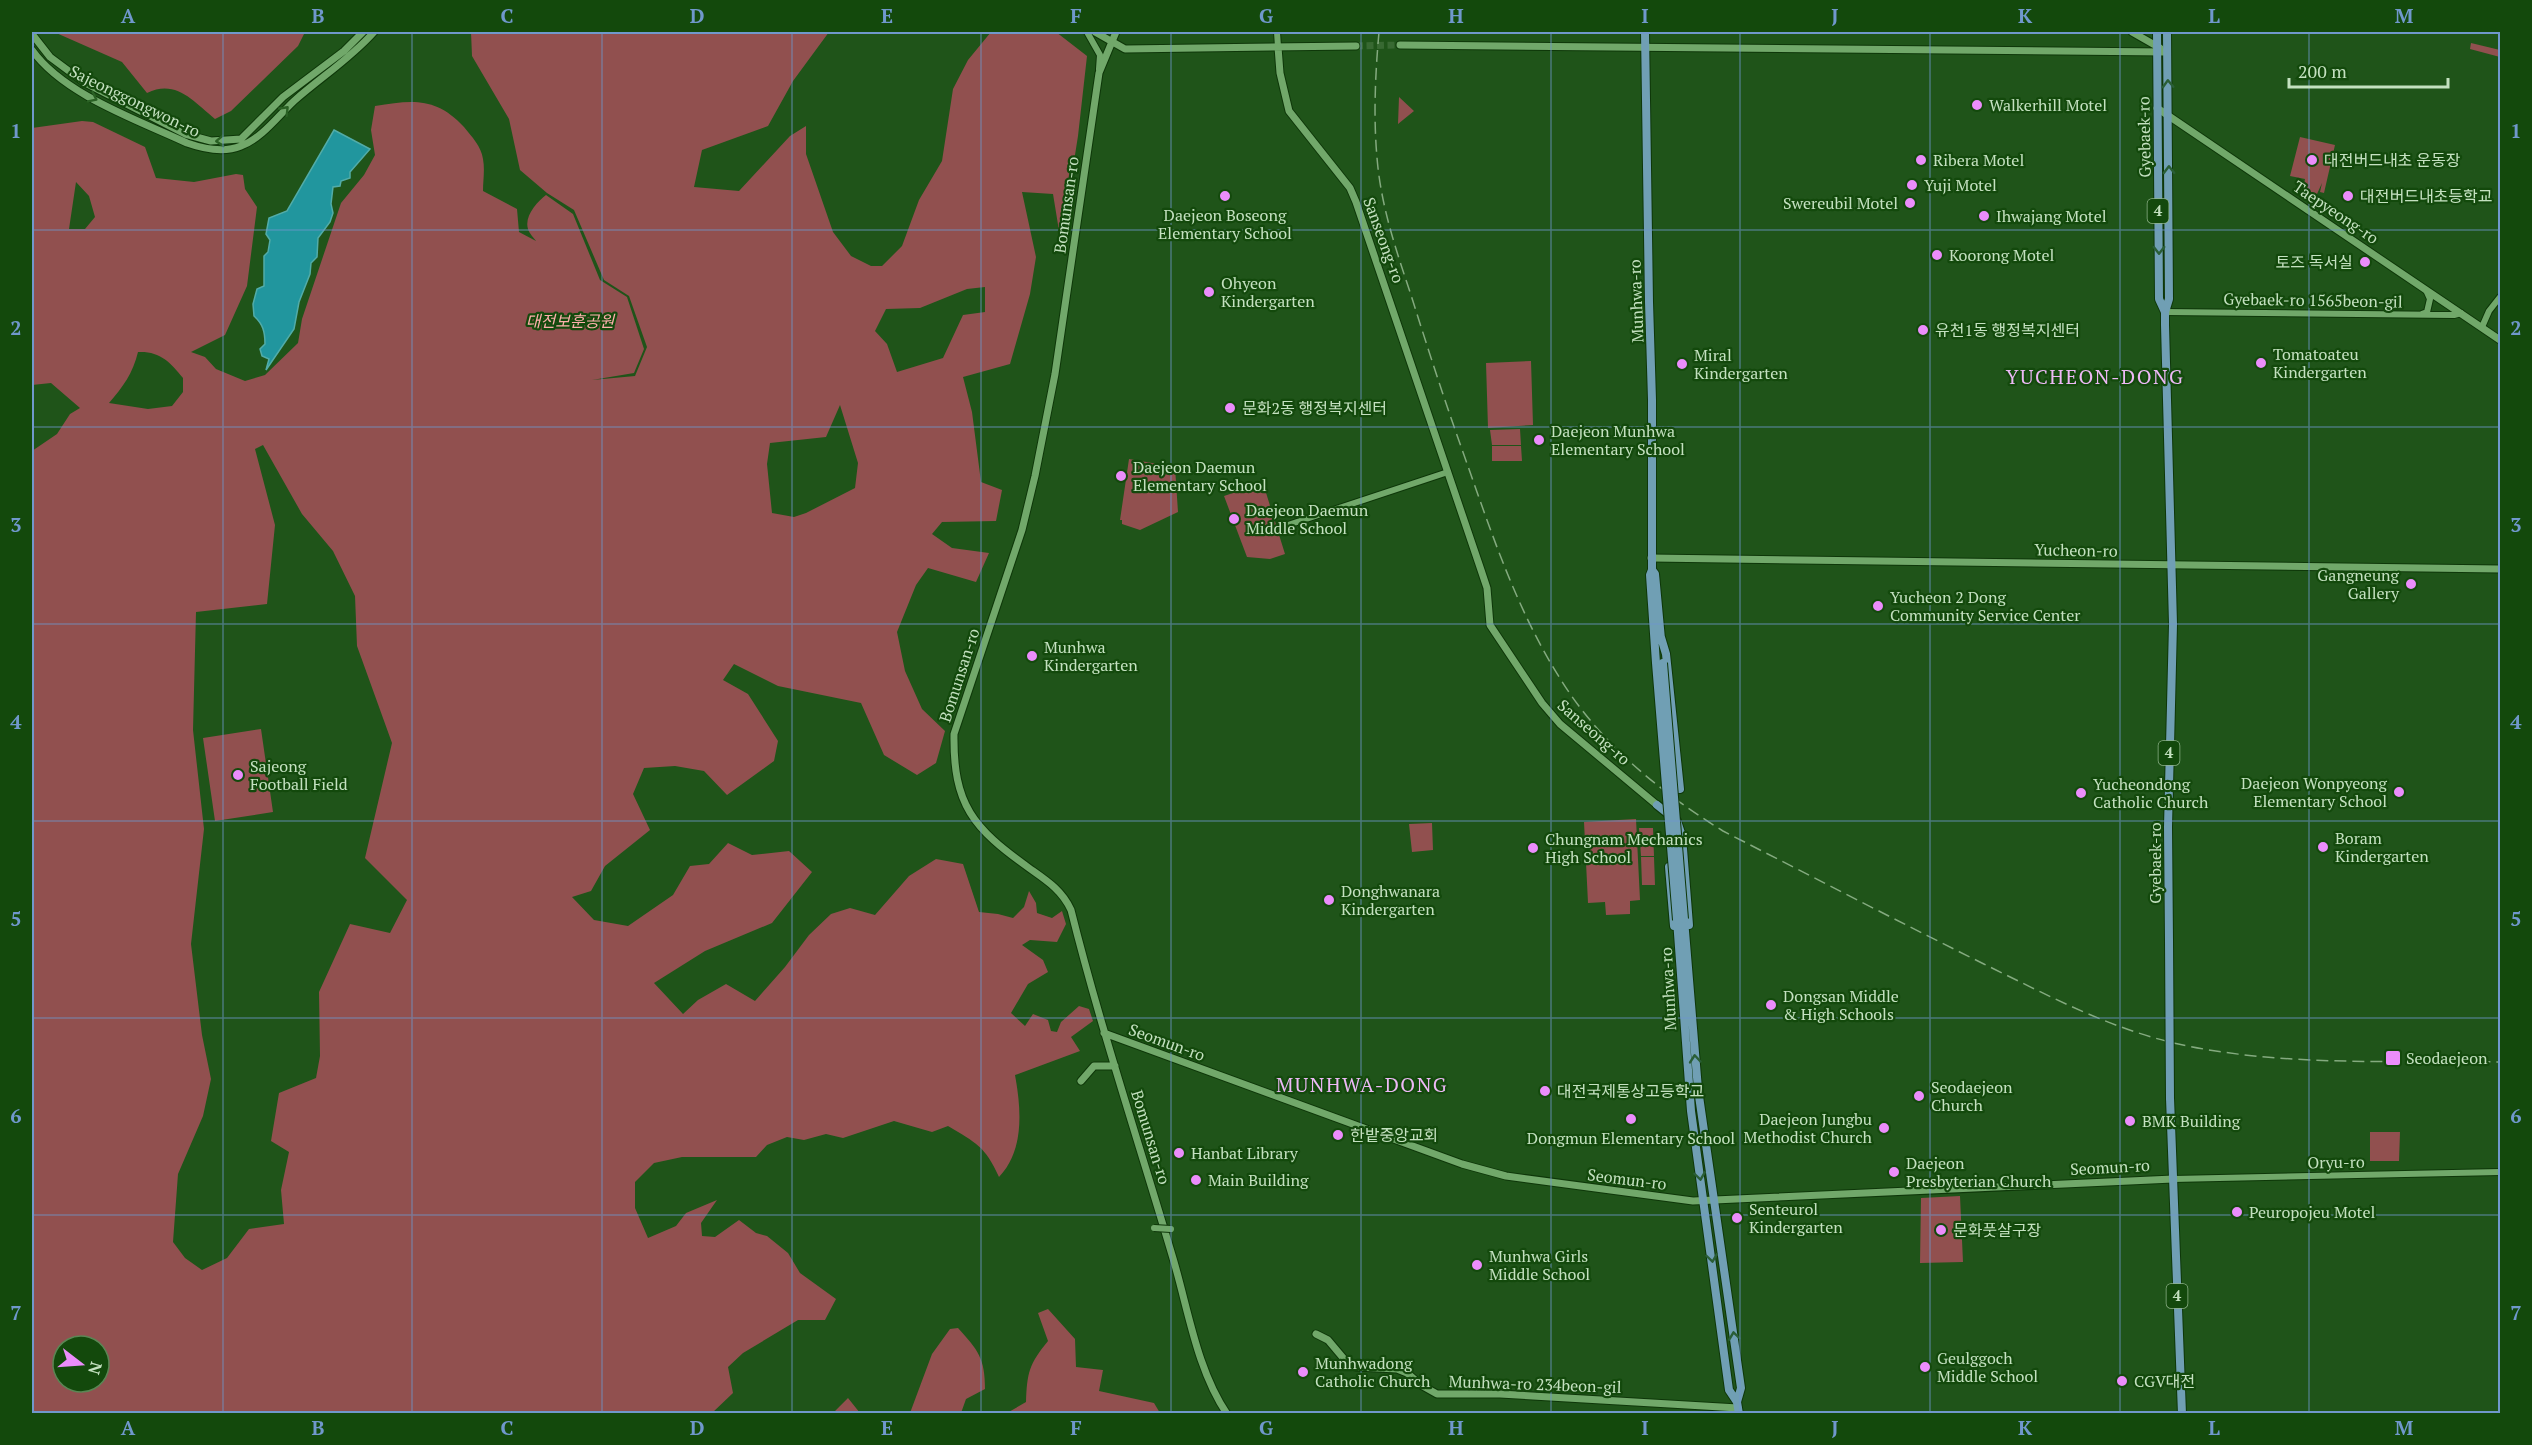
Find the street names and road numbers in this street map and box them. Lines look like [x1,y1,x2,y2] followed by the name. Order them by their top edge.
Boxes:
[66,60,204,142] street label: Sajeonggongwon-ro
[2132,96,2156,178] street label: Gyebaek-ro
[1048,155,1084,255] street label: Bomunsan-ro
[2289,175,2383,249] street label: Taepyeong-ro
[1358,194,1410,286] street label: Sanseong-ro
[2148,199,2168,223] road number: 4
[1624,259,1648,343] street label: Munhwa-ro
[2223,287,2403,313] street label: Gyebaek-ro 1565beon-gil
[2034,538,2118,562] street label: Yucheon-ro
[933,625,985,725] street label: Bomunsan-ro
[1553,694,1635,770] street label: Sanseong-ro
[2158,741,2180,765] road number: 4
[2144,822,2166,904] street label: Gyebaek-ro
[1655,947,1681,1031] street label: Munhwa-ro
[1126,1018,1208,1066] street label: Seomun-ro
[1126,1087,1176,1187] street label: Bomunsan-ro
[2307,1150,2365,1173] street label: Oryu-ro
[2070,1154,2151,1180] street label: Seomun-ro
[1586,1163,1668,1195] street label: Seomun-ro
[2166,1284,2188,1308] road number: 4
[1448,1370,1622,1398] street label: Munhwa-ro 234beon-gil

